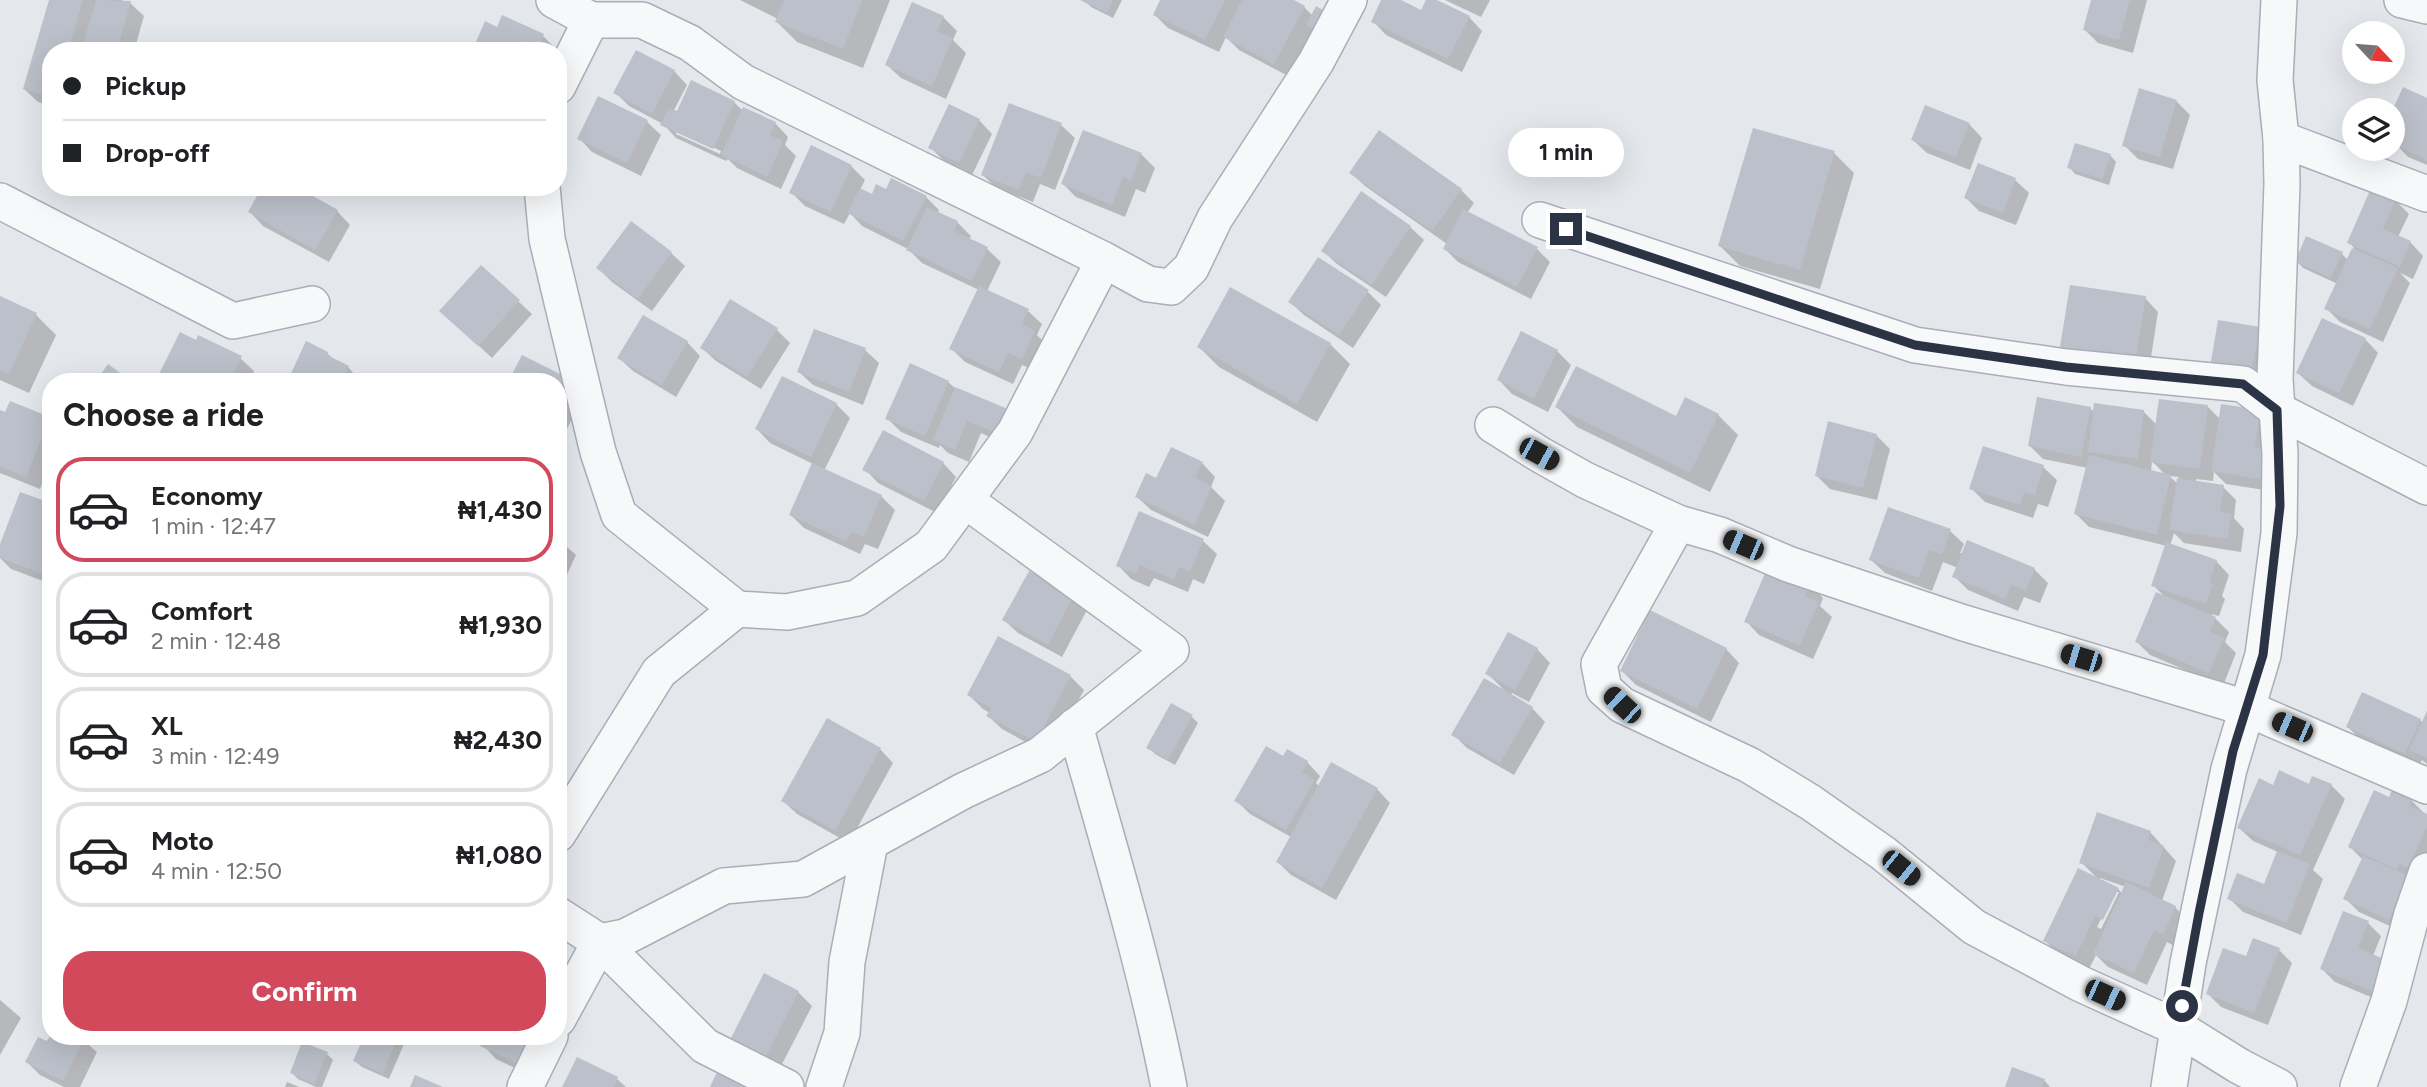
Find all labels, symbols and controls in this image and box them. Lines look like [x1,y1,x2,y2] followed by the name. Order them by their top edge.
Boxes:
[2342,21,2404,84] north arrow
[2342,21,2405,161] map controls
[105,70,186,102] text: Pickup
[2342,98,2405,161] button: layers
[1508,128,1624,176] callout: 1 min
[105,137,210,169] text: Drop-off
[1539,138,1593,166] text: 1 min
[1550,213,1582,245] route end
[63,396,264,434] text: Choose a ride
[1516,435,1563,473] car
[67,478,130,541] icon: car
[151,480,263,512] text: Economy
[458,494,542,526] text: ₦1,430
[151,512,276,540] text: 1 min · 12:47
[1720,527,1767,563] car
[67,593,130,656] icon: car
[151,595,253,627] text: Comfort
[459,609,542,641] text: ₦1,930
[151,627,281,655] text: 2 min · 12:48
[2058,642,2105,674] car
[1600,683,1645,727] car
[67,708,130,771] icon: car
[2269,709,2316,745] car
[151,710,183,742] text: XL
[454,724,542,756] text: ₦2,430
[151,742,280,770] text: 3 min · 12:49
[67,823,130,886] icon: car
[151,825,214,857] text: Moto
[456,839,542,871] text: ₦1,080
[1879,847,1924,889] car
[151,857,282,885] text: 4 min · 12:50
[63,951,546,1031] button: Confirm
[2082,977,2129,1013] car
[2166,990,2198,1022] route start

